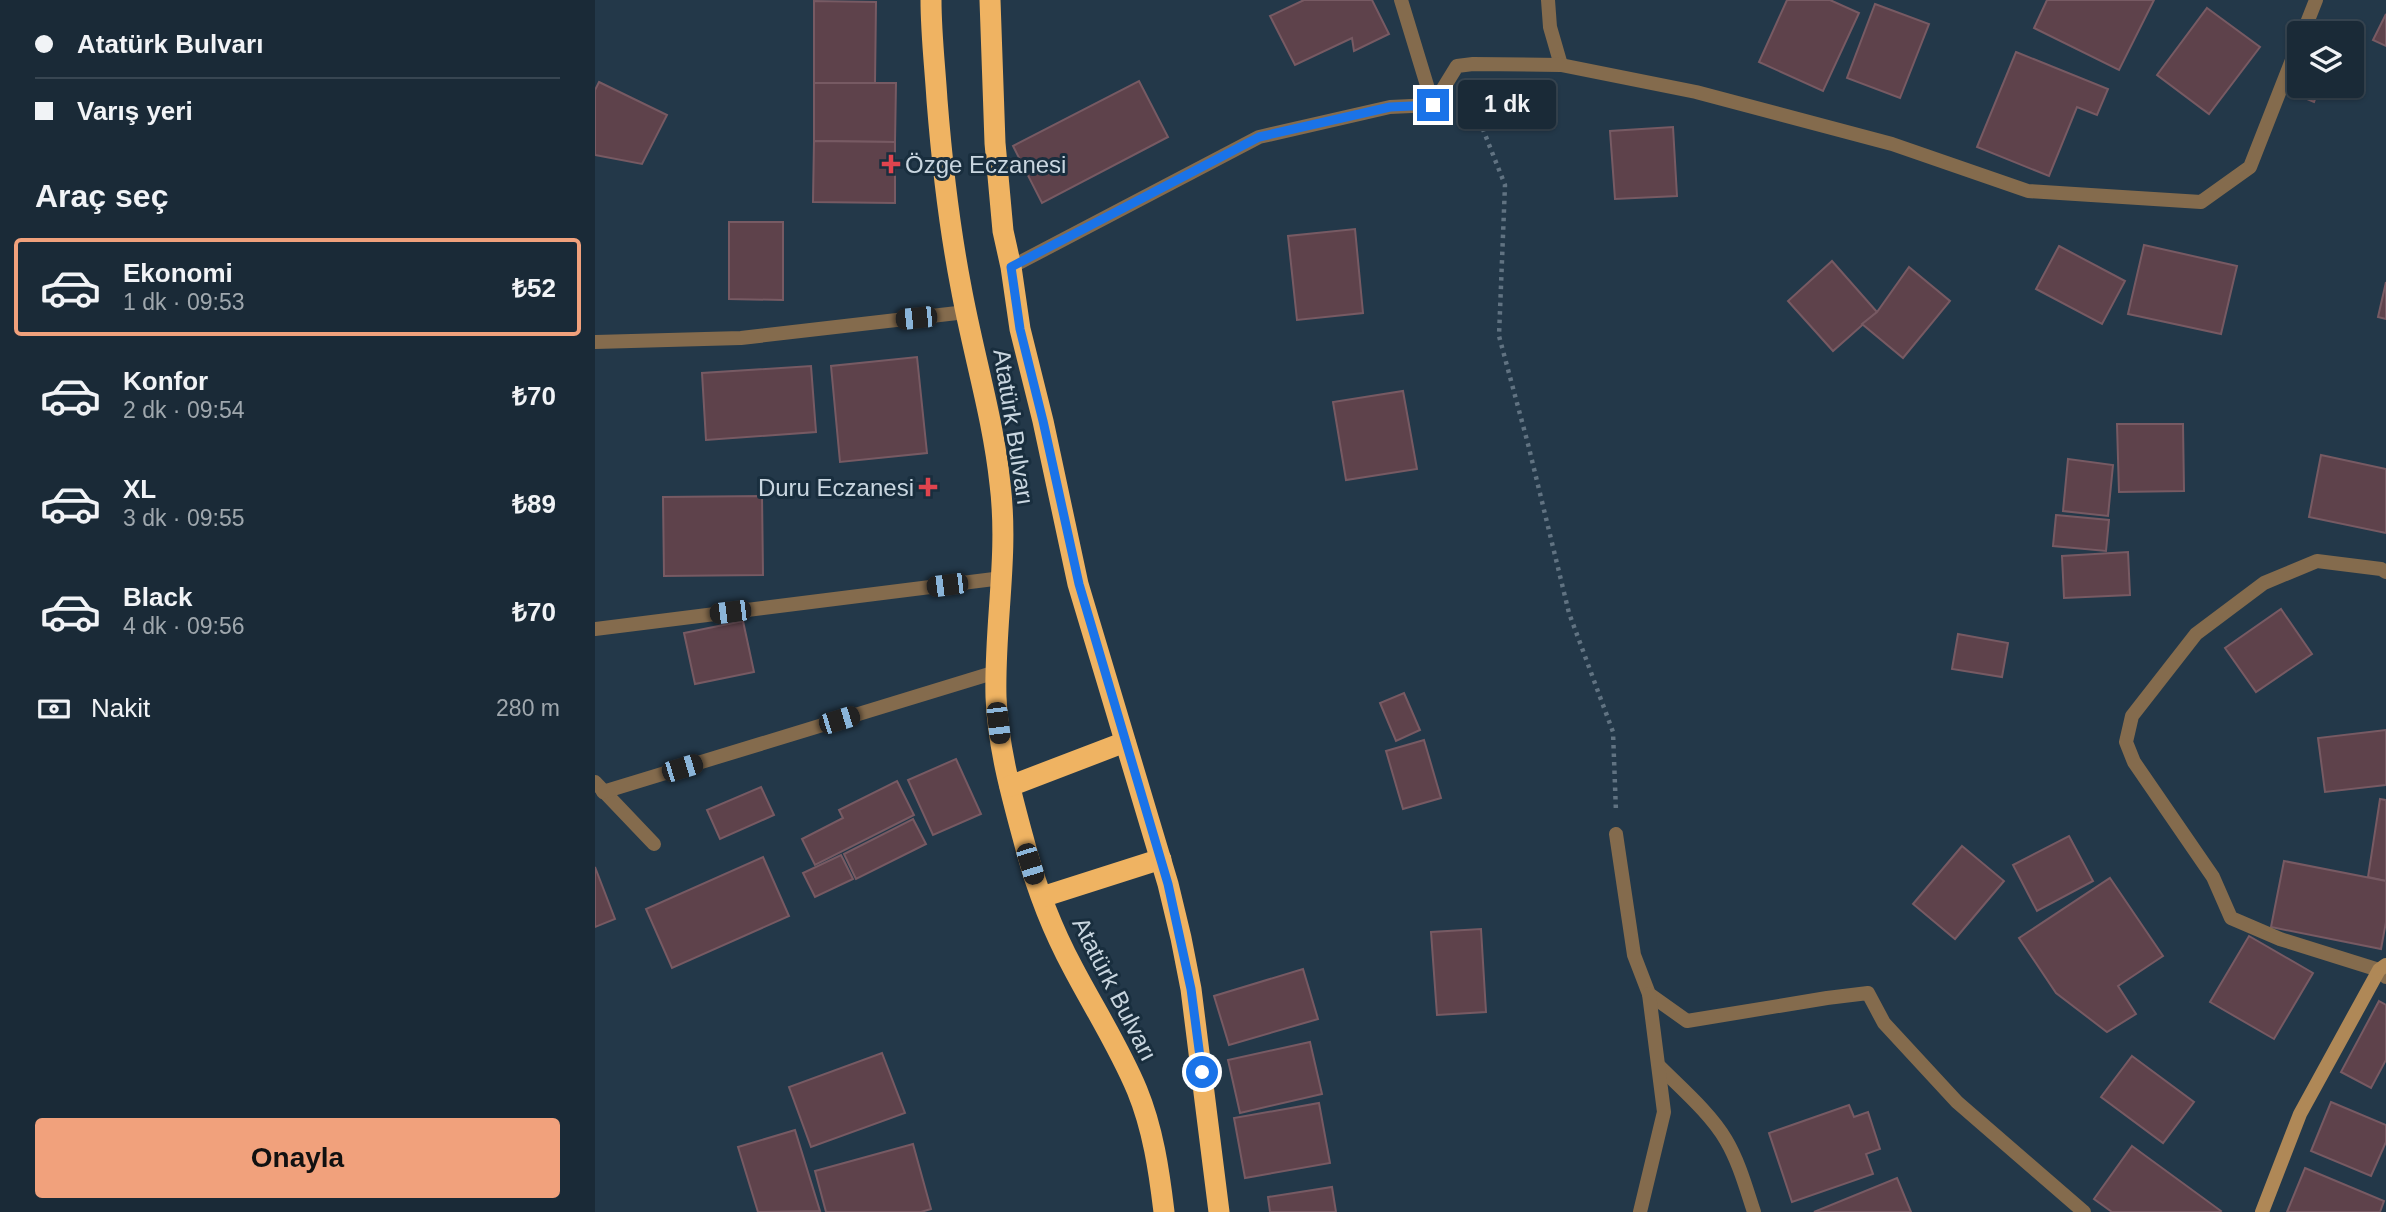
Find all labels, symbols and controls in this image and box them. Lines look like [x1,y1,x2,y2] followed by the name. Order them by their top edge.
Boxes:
[2287,21,2364,98] map controls
[2287,21,2364,98] button: layers
[77,29,263,59] text: Atatürk Bulvarı
[1457,80,1555,130] callout: 1 dk
[1417,89,1449,121] route end
[1484,91,1530,117] text: 1 dk
[77,96,193,126] text: Varış yeri
[905,151,1066,178] place label: Özge Eczanesi
[883,156,899,172] marker: Özge Eczanesi
[35,178,168,214] text: Araç seç
[39,256,102,319] icon: car
[123,258,233,288] text: Ekonomi
[512,273,556,303] text: ₺52
[123,289,244,315] text: 1 dk · 09:53
[895,305,938,331] car
[988,347,1040,507] street label: Atatürk Bulvarı
[39,364,102,427] icon: car
[123,366,208,396] text: Konfor
[512,381,556,411] text: ₺70
[123,397,244,423] text: 2 dk · 09:54
[39,472,102,535] icon: car
[123,474,156,504] text: XL
[758,474,914,501] place label: Duru Eczanesi
[920,479,936,495] marker: Duru Eczanesi
[512,489,556,519] text: ₺89
[123,505,244,531] text: 3 dk · 09:55
[925,572,970,598] car
[39,580,102,643] icon: car
[123,582,192,612] text: Black
[512,597,556,627] text: ₺70
[708,599,753,625] car
[123,613,244,639] text: 4 dk · 09:56
[35,690,73,728] icon: cash
[91,693,150,723] text: Nakit
[496,695,560,721] text: 280 m
[986,701,1011,745] car
[816,704,863,736] car
[659,752,706,784] car
[1014,841,1047,887] car
[1067,913,1163,1065] street label: Atatürk Bulvarı
[1186,1056,1218,1088] route start
[35,1118,560,1198] button: Onayla

